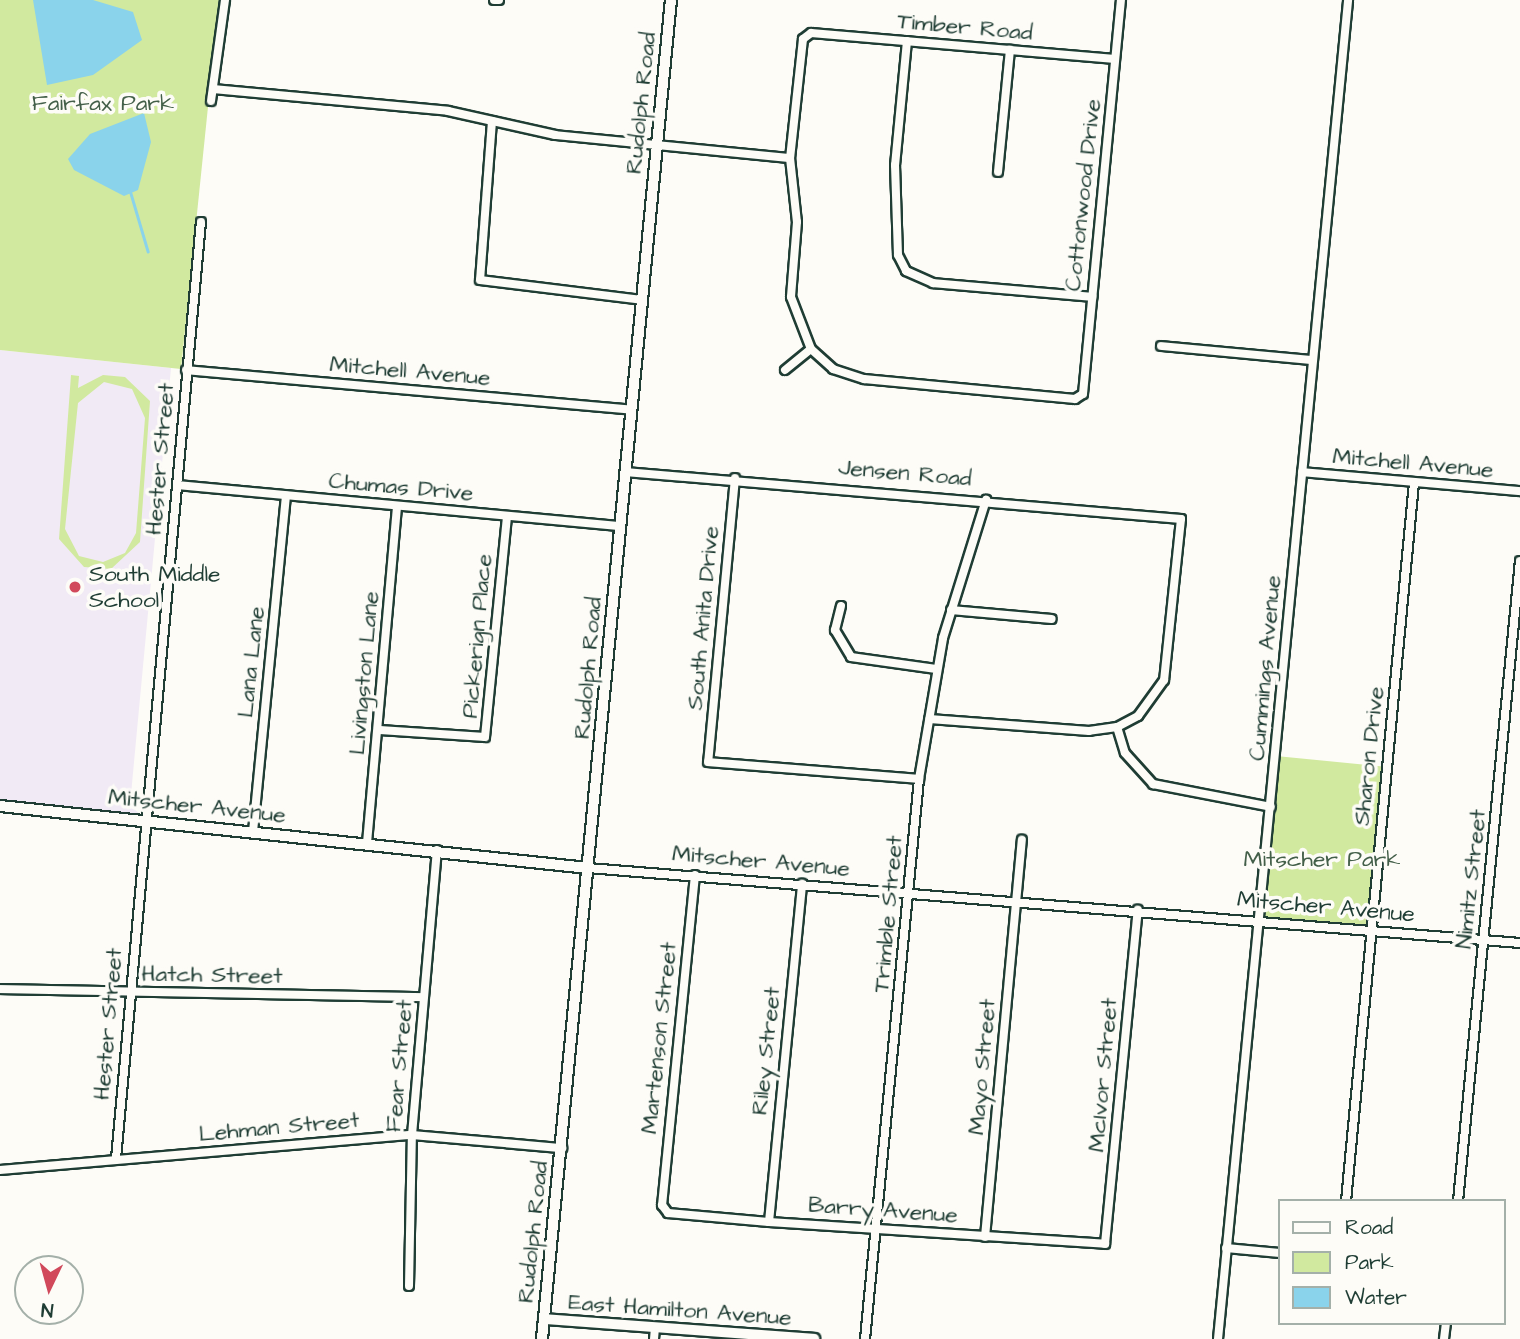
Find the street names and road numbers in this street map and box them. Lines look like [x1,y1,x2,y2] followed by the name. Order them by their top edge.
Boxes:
[896,7,1034,47] street label: Timber Road
[620,31,662,175] street label: Rudolph Road
[1059,97,1107,293] street label: Cottonwood Drive
[328,350,492,392] street label: Mitchell Avenue
[140,382,180,536] street label: Hester Street
[1331,442,1495,484] street label: Mitchell Avenue
[837,453,973,493] street label: Jensen Road
[327,467,475,507] street label: Chumas Drive
[681,525,725,711] street label: South Anita Drive
[456,553,498,719] street label: Pickerign Place
[1243,574,1287,762] street label: Cummings Avenue
[343,590,385,756] street label: Livingston Lane
[568,596,608,740] street label: Rudolph Road
[231,605,271,719] street label: Lana Lane
[1348,685,1390,827] street label: Sharon Drive
[107,783,287,829] street label: Mitscher Avenue
[1450,808,1492,950] street label: Nimitz Street
[867,834,909,994] street label: Trimble Street
[671,839,851,883] street label: Mitscher Avenue
[1236,885,1416,929] street label: Mitscher Avenue
[635,941,683,1135] street label: Martenson Street
[88,947,128,1101] street label: Hester Street
[141,960,283,990] street label: Hatch Street
[746,986,786,1116] street label: Riley Street
[1083,997,1123,1153] street label: McIvor Street
[962,998,1002,1136] street label: Mayo Street
[379,999,419,1133] street label: Fear Street
[198,1106,360,1148] street label: Lehman Street
[512,1160,554,1304] street label: Rudolph Road
[807,1191,959,1229] street label: Barry Avenue
[567,1288,793,1332] street label: East Hamilton Avenue

